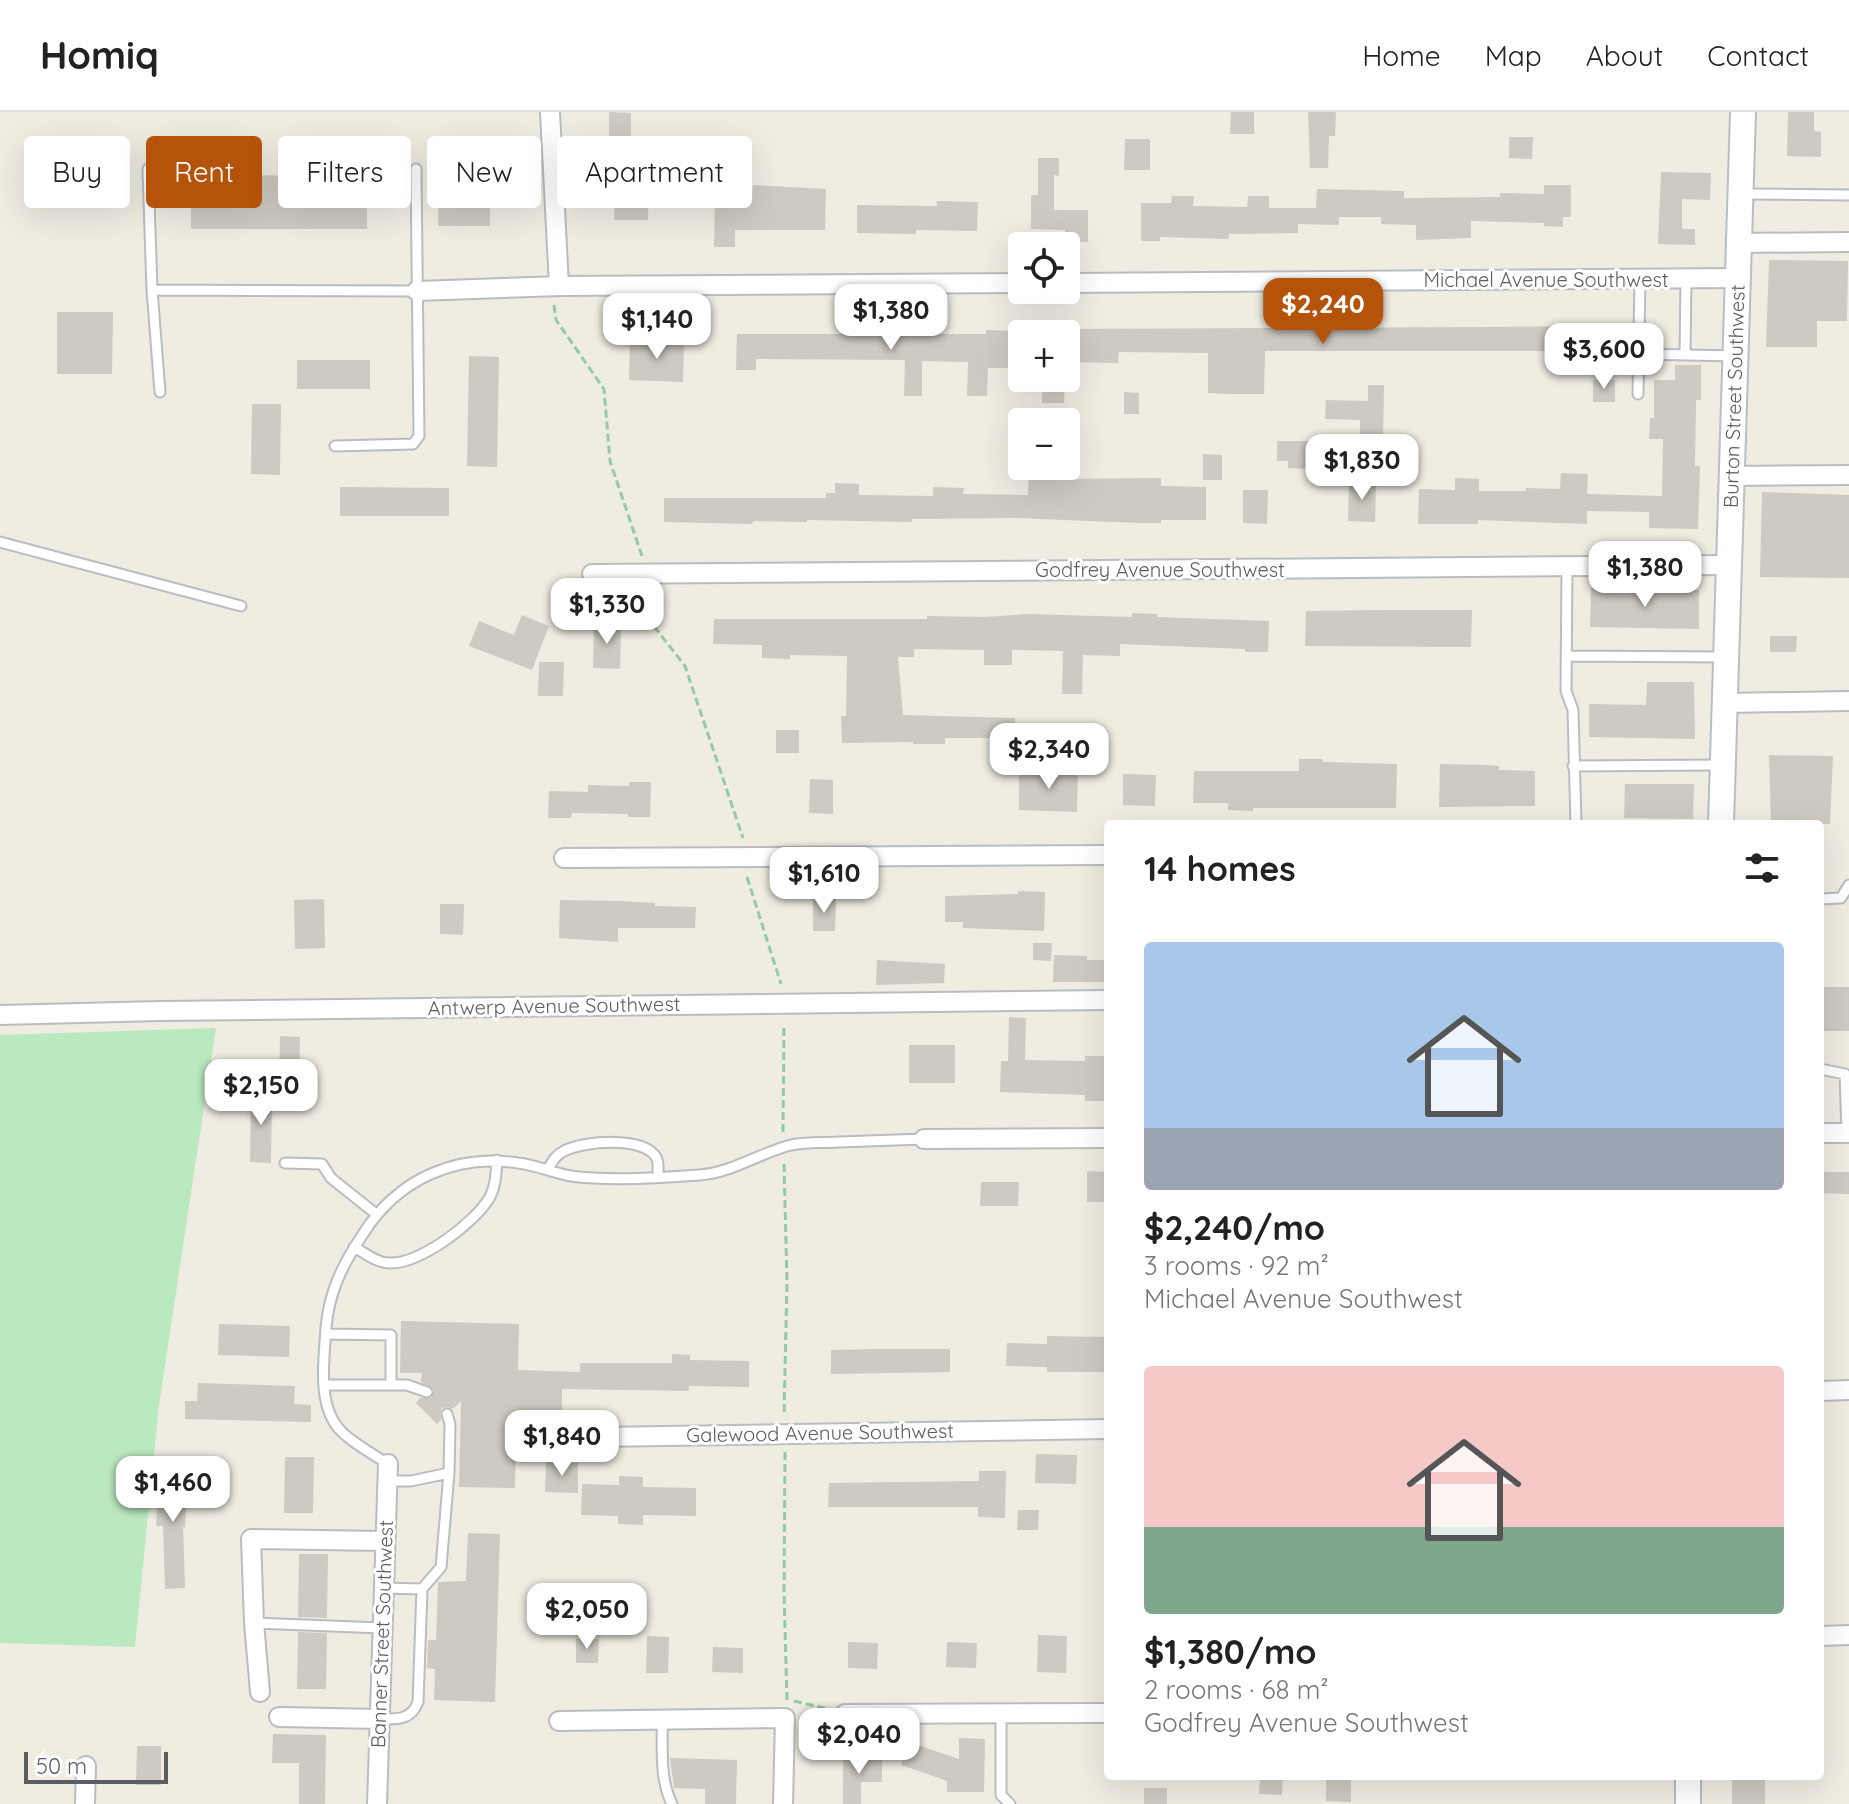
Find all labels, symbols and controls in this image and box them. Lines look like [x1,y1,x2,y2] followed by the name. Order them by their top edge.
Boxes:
[40,31,159,79] text: Homiq
[1362,38,1441,73] text: Home
[1485,38,1542,73] text: Map
[1586,38,1663,73] text: About
[1707,38,1809,73] text: Contact
[24,136,130,208] chip: Buy
[146,136,262,208] chip: Rent
[278,136,411,208] chip: Filters
[427,136,541,208] chip: New
[557,136,752,208] chip: Apartment
[1008,232,1080,480] map controls
[1008,232,1080,304] button: locate
[1423,267,1669,292] street label: Michael Avenue Southwest
[1258,278,1388,346] pin: $2,240
[826,284,956,352] pin: $1,380
[1718,284,1750,508] street label: Burton Street Southwest
[1281,287,1365,320] text: $2,240
[592,293,722,361] pin: $1,140
[853,293,929,326] text: $1,380
[621,302,693,335] text: $1,140
[1008,320,1080,392] button: +
[1539,323,1669,391] pin: $3,600
[1563,332,1645,365] text: $3,600
[1008,408,1080,480] button: −
[1297,434,1427,502] pin: $1,830
[1324,443,1400,476] text: $1,830
[1580,541,1710,609] pin: $1,380
[1607,550,1683,583] text: $1,380
[1035,557,1285,582] street label: Godfrey Avenue Southwest
[542,578,672,646] pin: $1,330
[569,587,645,620] text: $1,330
[984,723,1114,791] pin: $2,340
[1008,732,1090,765] text: $2,340
[1740,846,1784,890] icon: filters
[759,847,889,915] pin: $1,610
[1144,847,1296,890] text: 14 homes
[788,856,860,889] text: $1,610
[427,991,681,1020] street label: Antwerp Avenue Southwest
[1392,994,1536,1138] icon: home
[196,1059,326,1127] pin: $2,150
[223,1068,299,1101] text: $2,150
[1144,1206,1325,1249] text: $2,240/mo
[1144,1249,1329,1282] text: 3 rooms · 92 m²
[1144,1282,1463,1315] text: Michael Avenue Southwest
[497,1410,627,1478] pin: $1,840
[686,1418,954,1447] street label: Galewood Avenue Southwest
[1392,1418,1536,1562] icon: home
[523,1419,601,1452] text: $1,840
[108,1456,238,1524] pin: $1,460
[134,1465,212,1498] text: $1,460
[365,1519,398,1748] street label: Banner Street Southwest
[522,1583,652,1651] pin: $2,050
[545,1592,629,1625] text: $2,050
[1144,1630,1317,1673] text: $1,380/mo
[1144,1673,1329,1706] text: 2 rooms · 68 m²
[1144,1706,1469,1739] text: Godfrey Avenue Southwest
[794,1708,924,1776] pin: $2,040
[817,1717,901,1750] text: $2,040
[24,1748,168,1784] scale bar
[36,1752,87,1780] text: 50 m

